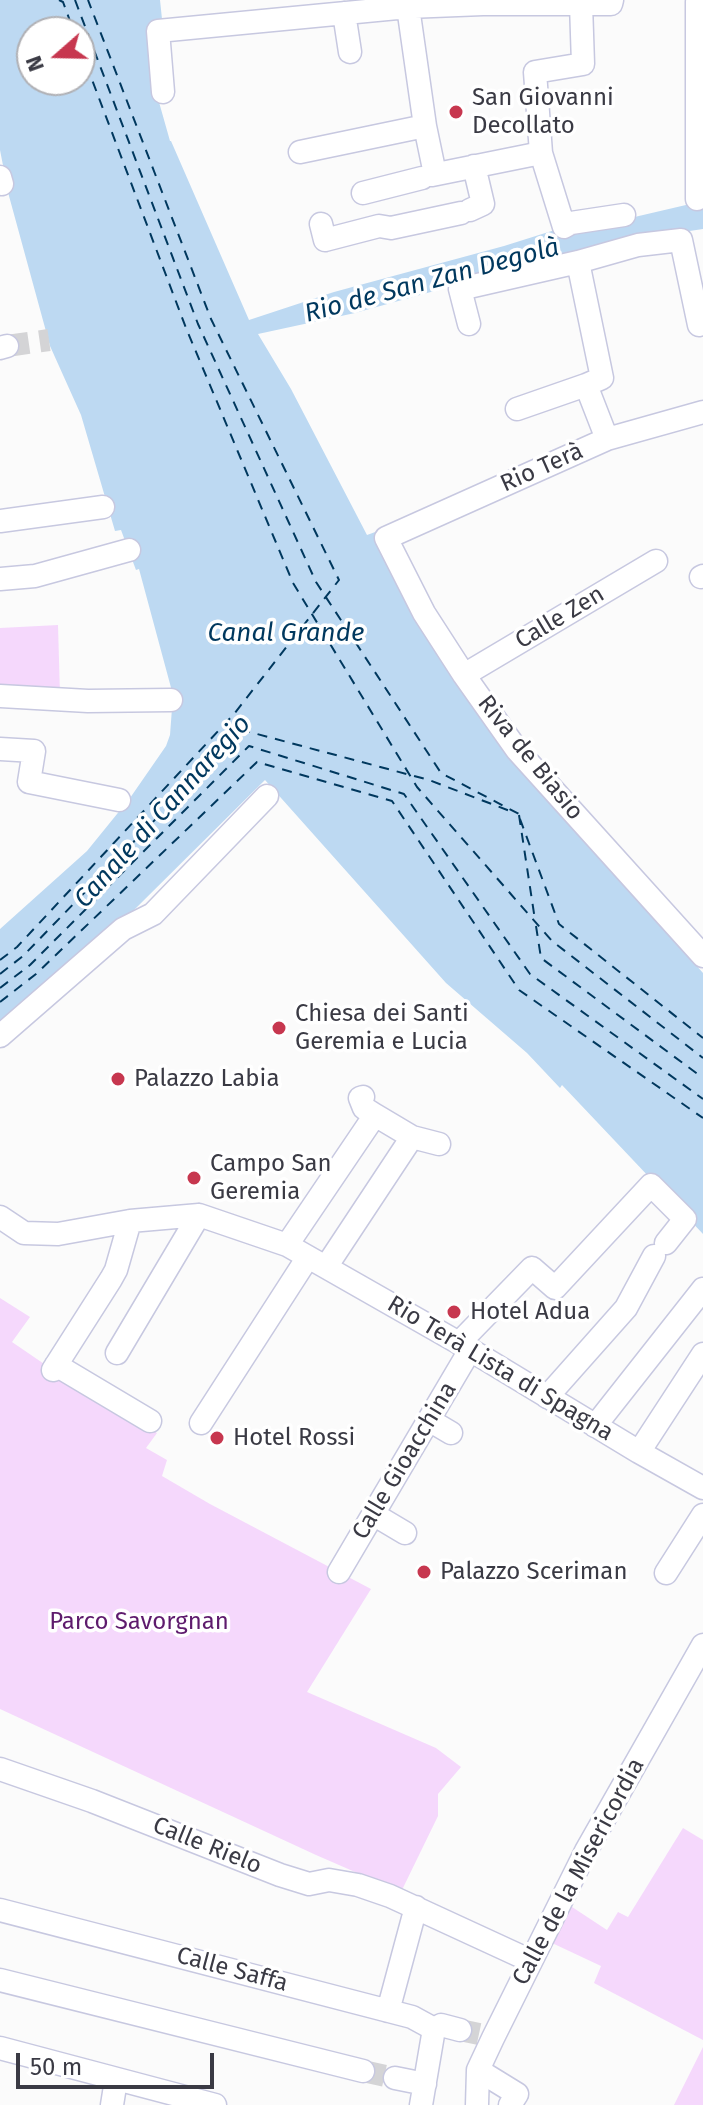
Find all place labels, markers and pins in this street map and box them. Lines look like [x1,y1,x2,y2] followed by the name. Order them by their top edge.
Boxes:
[472,84,614,140] place label: San Giovanni Decollato
[447,103,465,121] marker: San Giovanni Decollato
[295,1000,469,1056] place label: Chiesa dei Santi Geremia e Lucia
[270,1019,288,1037] marker: Chiesa dei Santi Geremia e Lucia
[134,1065,279,1093] place label: Palazzo Labia
[109,1070,127,1088] marker: Palazzo Labia
[210,1150,332,1206] place label: Campo San Geremia
[185,1169,203,1187] marker: Campo San Geremia
[470,1298,590,1326] place label: Hotel Adua
[445,1303,463,1321] marker: Hotel Adua
[233,1424,355,1452] place label: Hotel Rossi
[208,1429,226,1447] marker: Hotel Rossi
[440,1558,627,1586] place label: Palazzo Sceriman
[415,1563,433,1581] marker: Palazzo Sceriman

